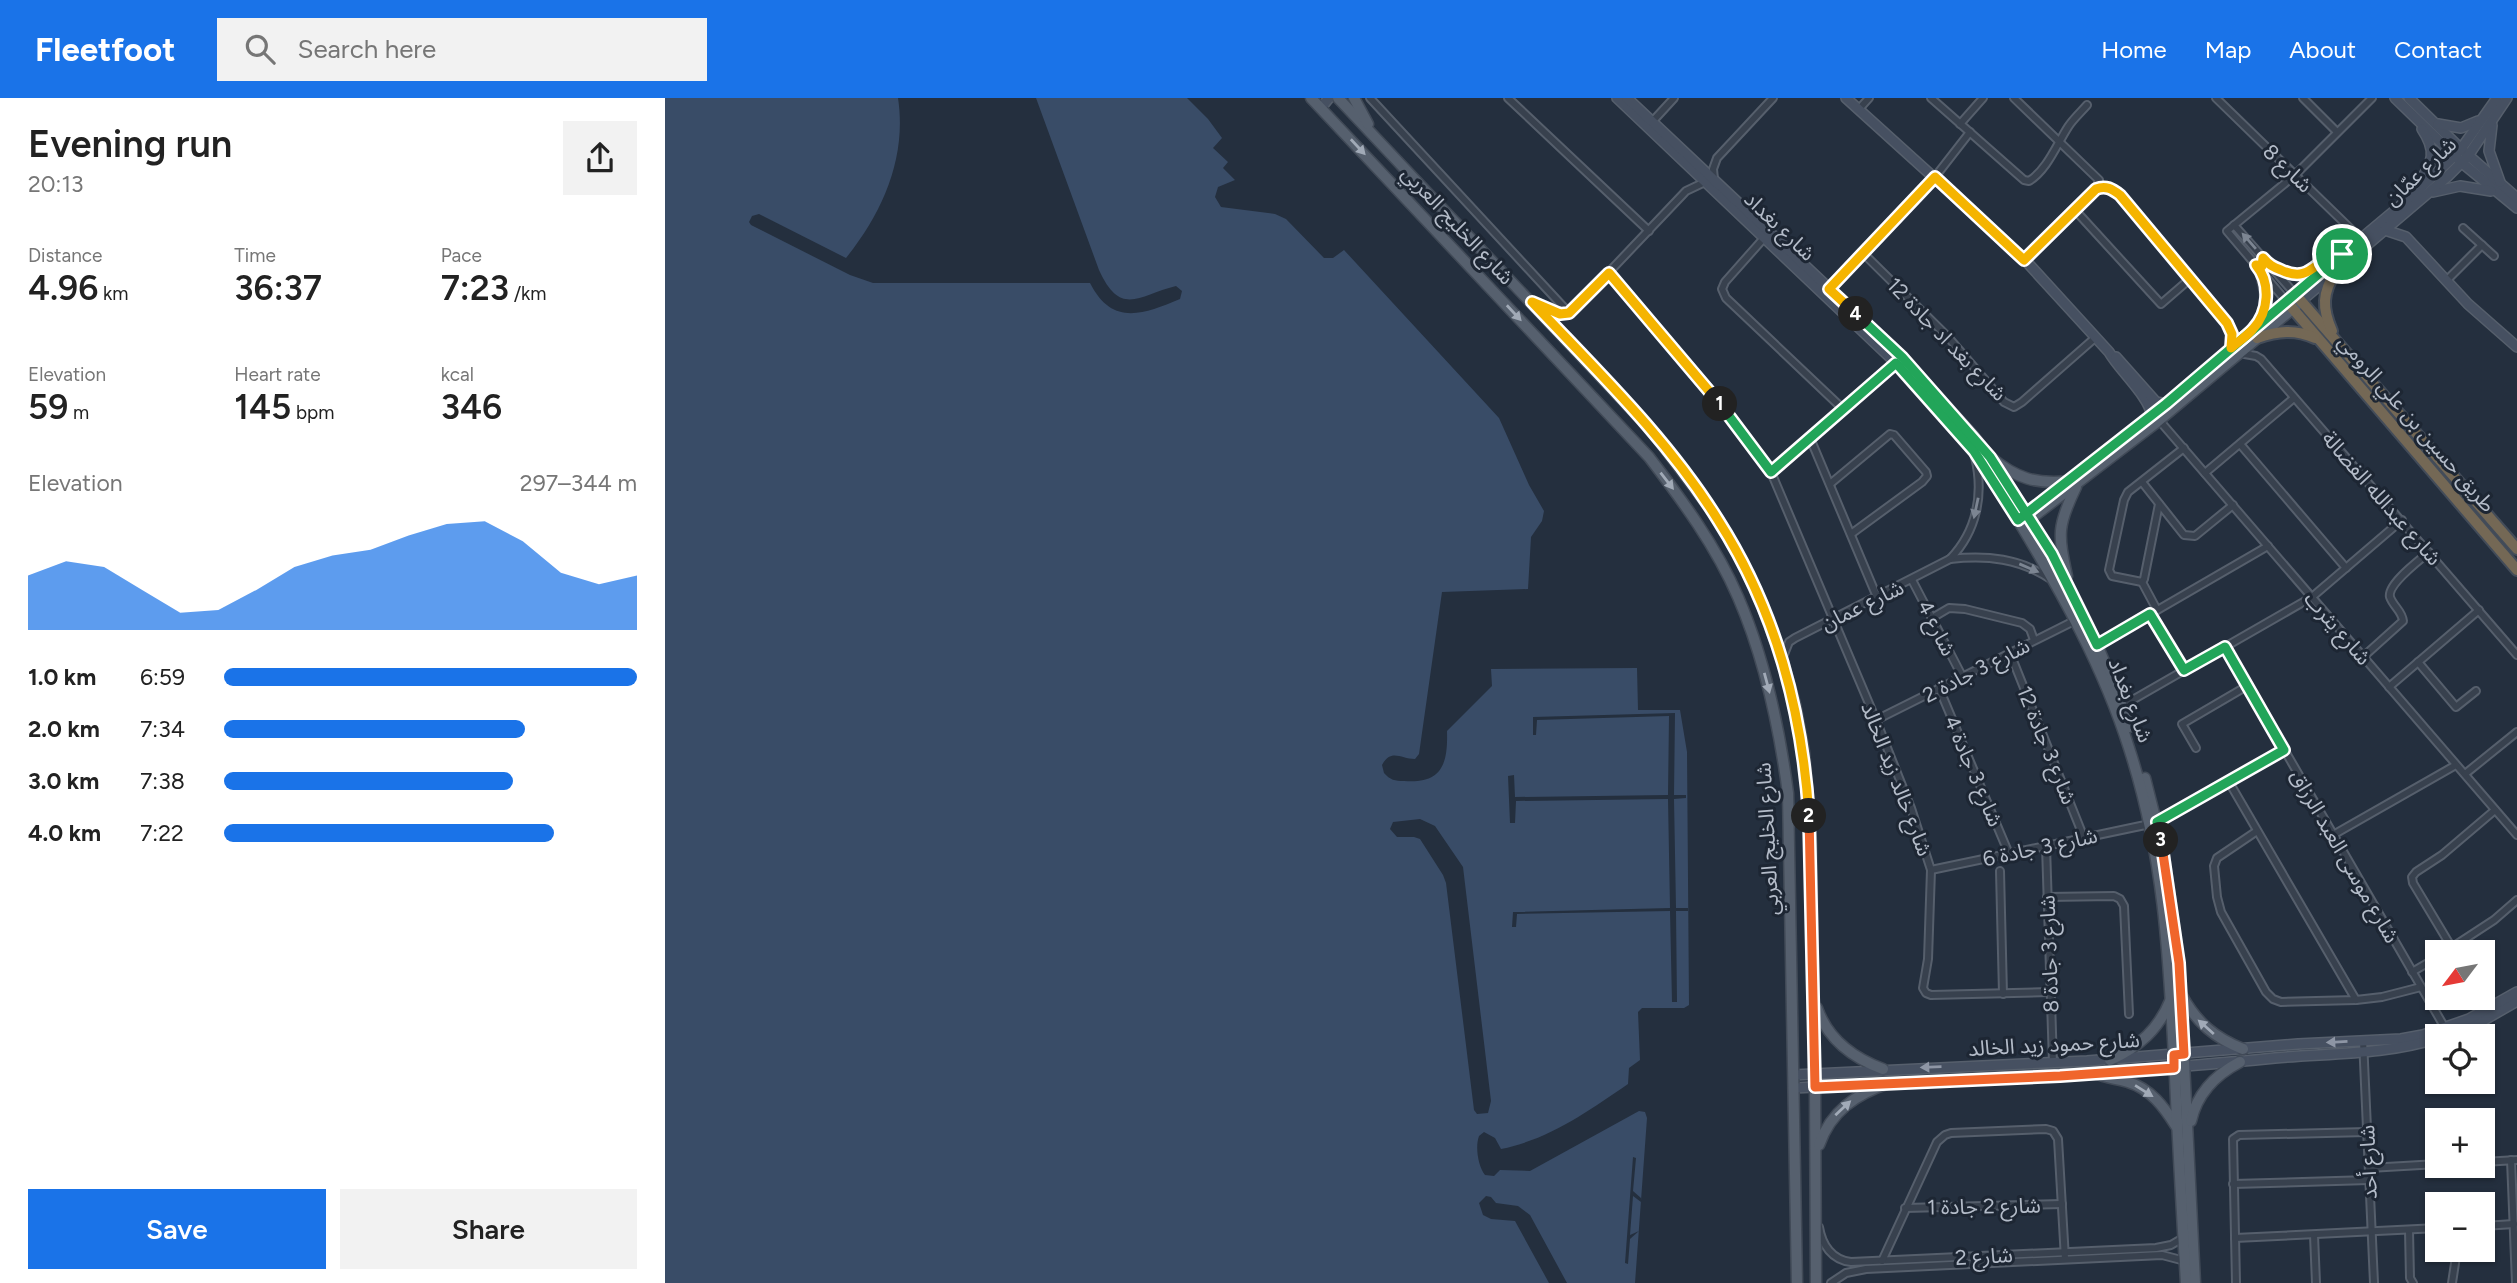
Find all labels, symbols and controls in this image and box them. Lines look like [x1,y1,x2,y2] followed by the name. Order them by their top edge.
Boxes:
[217,18,707,81] search box
[35,30,175,69] text: Fleetfoot
[241,30,279,68] icon: search
[297,33,436,65] text: Search here
[2101,35,2167,64] text: Home
[2205,35,2251,64] text: Map
[2289,35,2356,64] text: About
[2394,35,2482,64] text: Contact
[28,121,232,167] text: Evening run
[563,121,637,195] button: share
[2379,131,2463,213] street label: شارع عمّان
[1350,138,1366,156] one-way arrow
[2256,139,2318,200] street label: شارع 8
[1394,160,1519,292] street label: شارع الخليج العربي
[28,170,83,198] text: 20:13
[1737,186,1821,268] street label: شارع بغداد
[2312,224,2372,284] pin
[2241,233,2257,250] one-way arrow
[2323,235,2361,273] icon: arrive
[28,244,102,267] text: Distance
[234,244,276,267] text: Time
[441,244,482,267] text: Pace
[28,267,98,309] text: 4.96
[234,267,322,309] text: 36:37
[441,267,509,309] text: 7:23
[1880,272,2012,408] street label: شارع بغد اد جادة 12
[98,282,128,305] text: km
[509,282,546,305] text: /km
[1839,296,1873,332] pin: 4
[1849,302,1862,325] text: 4
[1505,304,1521,321] one-way arrow
[2330,329,2501,519] street label: طريق حسين بن علي الرومي
[28,363,106,386] text: Elevation
[234,363,321,386] text: Heart rate
[441,363,474,386] text: kcal
[28,386,68,428] text: 59
[234,386,291,428] text: 145
[441,386,502,428] text: 346
[1703,386,1737,422] pin: 1
[1715,392,1724,415] text: 1
[68,401,89,424] text: m
[291,401,334,424] text: bpm
[2315,426,2447,572] street label: شارع عبدالله الفضالة
[28,469,123,497] text: Elevation
[520,469,637,497] text: 297–344 m
[1660,471,1675,489] one-way arrow
[1971,497,1982,519] one-way arrow
[2019,562,2039,574] one-way arrow
[1816,574,1909,639] street label: شارع عمان
[2297,586,2377,672] street label: شارع يثرب
[1910,596,1962,661] street label: شارع 4
[1918,632,2035,710] street label: شارع 3 جادة 2
[2101,654,2159,747] street label: شارع بغداد
[28,663,96,691] text: 1.0 km
[140,663,185,691] text: 6:59
[1762,672,1773,694] one-way arrow
[2009,682,2082,809] street label: شارع 3 جادة 12
[1853,699,1938,861] street label: شارع خالد زيد الخالد
[1937,712,2009,831] street label: شارع 3 جادة 4
[28,715,100,743] text: 2.0 km
[140,715,185,743] text: 7:34
[1751,762,1787,916] street label: شارع الخليج العربي
[2282,765,2405,949] street label: شارع موسى العبد الرزاق
[28,767,99,795] text: 3.0 km
[140,767,185,795] text: 7:38
[1791,798,1827,834] pin: 2
[1803,804,1814,827] text: 2
[28,819,101,847] text: 4.0 km
[140,819,184,847] text: 7:22
[2143,822,2179,858] pin: 3
[1980,823,2100,874] street label: شارع 3 جادة 6
[2155,828,2166,851] text: 3
[2034,895,2067,1013] street label: شارع 3 جادة 8
[2425,940,2495,1010] north arrow
[2425,940,2495,1262] map controls
[2197,1019,2215,1035] one-way arrow
[2425,1024,2495,1094] button: locate
[1967,1027,2141,1064] street label: شارع حمود زيد الخالد
[2325,1037,2347,1048] one-way arrow
[1919,1062,1941,1073] one-way arrow
[2134,1084,2154,1097] one-way arrow
[1834,1100,1851,1116] one-way arrow
[2425,1108,2495,1178] button: +
[2354,1124,2385,1200] street label: شارع أحد
[28,1189,326,1269] button: Save
[340,1189,637,1269] button: Share
[2425,1192,2495,1262] button: −
[1927,1193,2041,1222] street label: شارع 2 جادة 1
[1954,1242,2014,1273] street label: شارع 2

